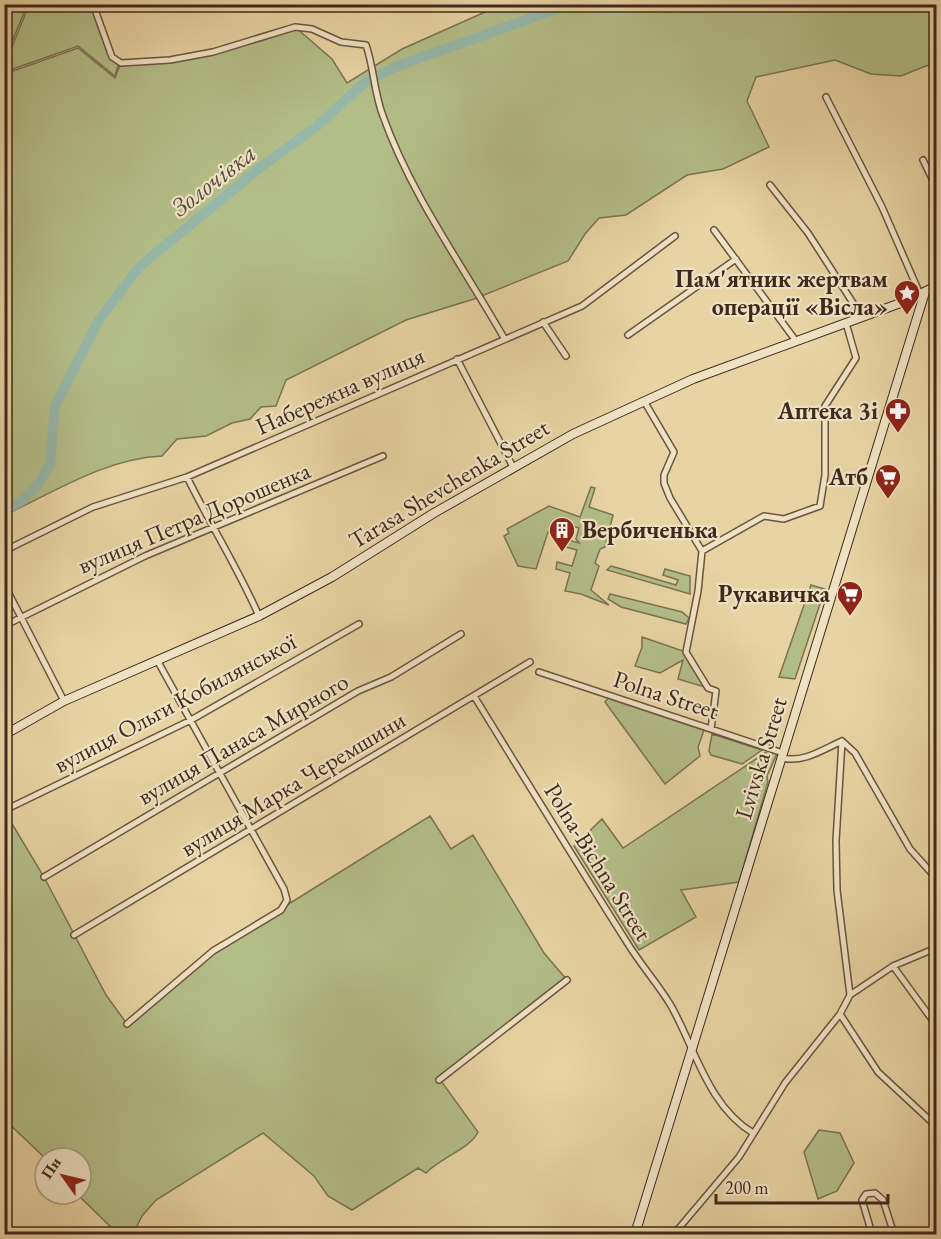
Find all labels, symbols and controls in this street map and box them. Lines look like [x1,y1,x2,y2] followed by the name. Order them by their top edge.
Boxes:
[163,136,263,224] water label: Золочівка
[675,263,888,322] place label: Пам'ятник жертвам операції «Вісла»
[892,278,922,316] place icon: Пам'ятник жертвам операції «Вісла»
[251,339,429,442] street label: Набережна вулиця
[776,395,878,426] place label: Аптека 3і
[883,396,913,434] pharmacy icon: Аптека 3і
[343,411,555,556] street label: Tarasa Shevchenka Street
[73,454,315,581] street label: вулиця Петра Дорошенка
[828,461,868,492] place label: Атб
[873,462,903,500] supermarket icon: Атб
[582,514,718,545] place label: Вербиченька
[547,515,577,553] building icon: Вербиченька
[718,578,830,610] place label: Рукавичка
[835,579,865,617] supermarket icon: Рукавичка
[48,625,302,780] street label: вулиця Ольги Кобилянської
[609,663,723,726] street label: Polna Street
[132,665,354,812] street label: вулиця Панаса Мирного
[727,693,794,823] street label: Lvivska Street
[174,704,411,863] street label: вулиця Марка Черемшини
[538,777,660,947] street label: Polna-Bichna Street
[33,1146,93,1206] north arrow
[36,1153,66,1183] text: Пн
[716,1167,888,1205] scale bar
[725,1176,769,1199] text: 200 m

